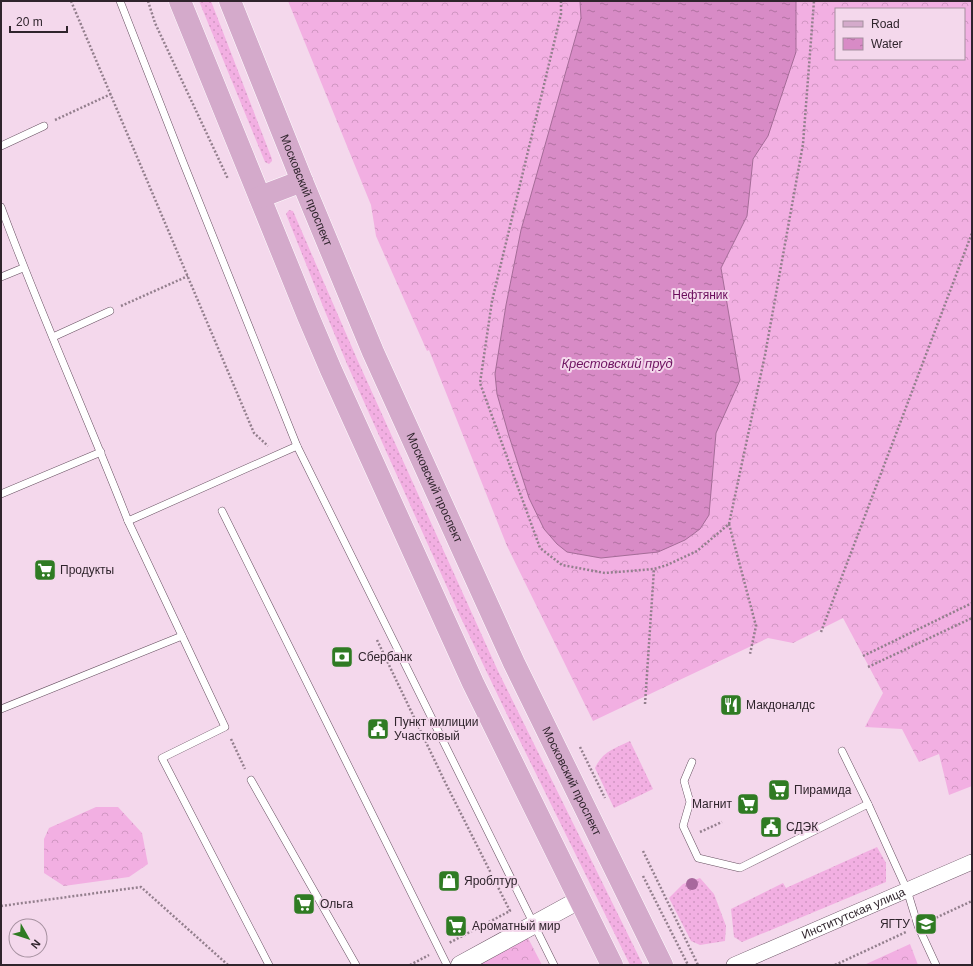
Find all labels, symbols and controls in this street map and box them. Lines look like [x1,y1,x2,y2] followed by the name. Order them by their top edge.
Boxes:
[10,8,67,34] scale bar
[835,8,965,60] legend
[16,15,43,29] text: 20 m
[871,17,900,31] text: Road
[871,37,903,51] text: Water
[277,133,335,249] street label: Московский проспект
[672,288,729,302] park label: Нефтяник
[561,356,673,371] water label: Крестовский пруд
[404,431,466,545] street label: Московский проспект
[32,557,58,583] supermarket icon: Продукты
[60,563,114,577] place label: Продукты
[329,644,355,670] bank icon: Сбербанк
[358,650,413,664] place label: Сбербанк
[718,692,744,718] restaurant icon: Макдоналдс
[746,698,815,712] place label: Макдоналдс
[394,715,478,743] place label: Пункт милиции Участковый
[365,716,391,742] public building icon: Пункт милиции Участковый
[539,725,605,838] street label: Московский проспект
[766,777,792,803] supermarket icon: Пирамида
[794,783,852,797] place label: Пирамида
[735,791,761,817] supermarket icon: Магнит
[692,797,732,811] place label: Магнит
[758,814,784,840] public building icon: СДЭК
[786,820,818,834] place label: СДЭК
[436,868,462,894] shop icon: Яроблтур
[464,874,518,888] place label: Яроблтур
[799,885,908,942] street label: Институтская улица
[291,891,317,917] supermarket icon: Ольга
[320,897,354,911] place label: Ольга
[913,911,939,937] school or university icon: ЯГТУ
[443,913,469,939] supermarket icon: Ароматный мир
[880,917,910,931] place label: ЯГТУ
[8,918,48,958] north arrow
[472,919,561,933] place label: Ароматный мир
[29,937,43,951] text: N

